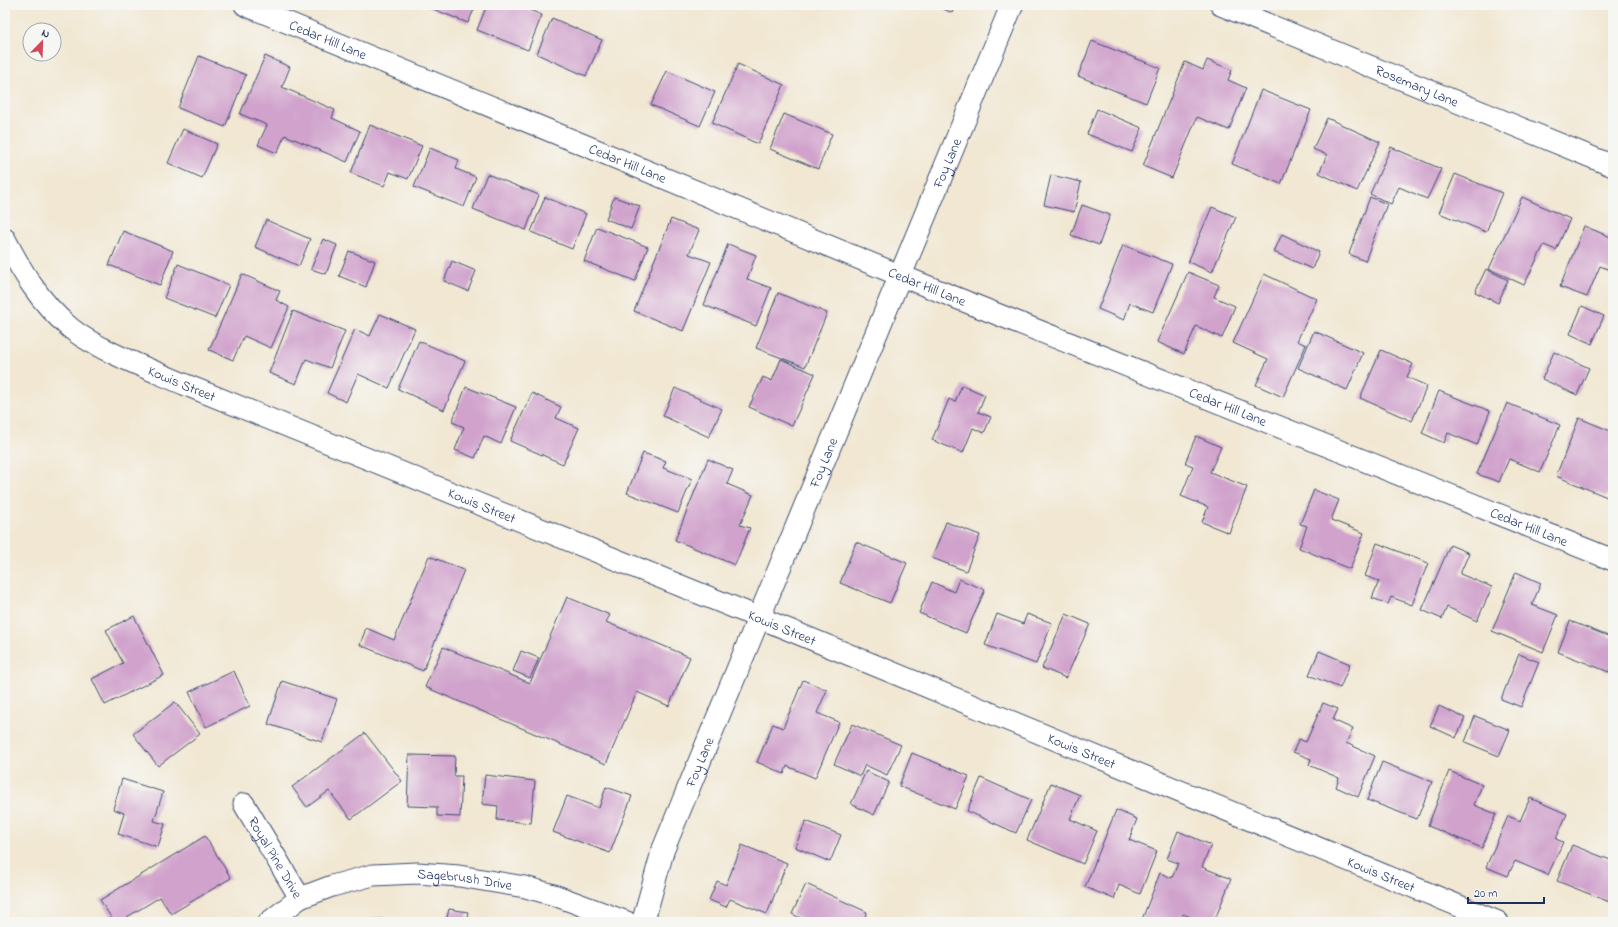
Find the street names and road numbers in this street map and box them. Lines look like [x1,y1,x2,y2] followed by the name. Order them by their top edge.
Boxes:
[286,15,370,66] street label: Cedar Hill Lane
[1372,60,1462,114] street label: Rosemary Lane
[928,135,968,193] street label: Foy Lane
[585,139,670,190] street label: Cedar Hill Lane
[885,263,969,313] street label: Cedar Hill Lane
[144,361,219,408] street label: Kowis Street
[1186,383,1270,433] street label: Cedar Hill Lane
[804,434,844,492] street label: Foy Lane
[444,483,519,530] street label: Kowis Street
[1487,503,1571,553] street label: Cedar Hill Lane
[745,605,819,652] street label: Kowis Street
[1044,729,1119,775] street label: Kowis Street
[681,734,721,792] street label: Foy Lane
[242,813,307,904] street label: Royal Pine Drive
[1344,852,1418,899] street label: Kowis Street
[417,864,514,897] street label: Sagebrush Drive

